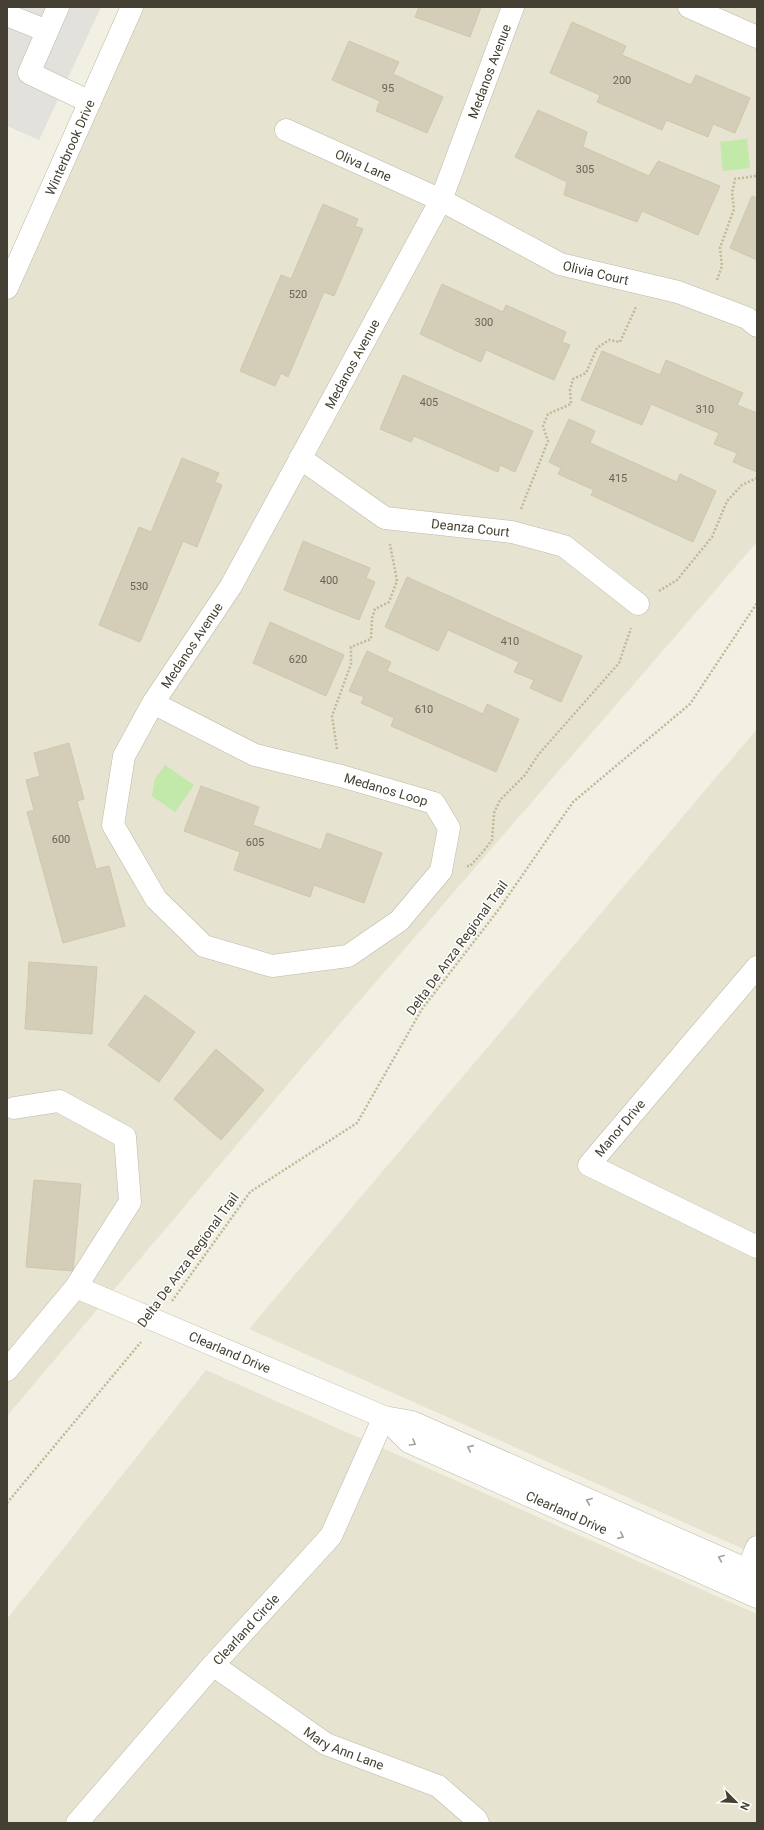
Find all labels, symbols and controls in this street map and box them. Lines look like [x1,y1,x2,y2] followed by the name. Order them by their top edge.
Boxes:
[465,22,514,121] street label: Medanos Avenue
[613,74,631,87] house number: 200
[382,82,394,95] house number: 95
[42,97,97,197] street label: Winterbrook Drive
[333,146,394,184] street label: Oliva Lane
[576,163,594,176] house number: 305
[561,257,630,288] street label: Olivia Court
[289,288,307,301] house number: 520
[321,316,382,411] street label: Medanos Avenue
[475,316,493,329] house number: 300
[420,396,438,409] house number: 405
[696,403,714,416] house number: 310
[609,472,627,485] house number: 415
[431,516,510,539] street label: Deanza Court
[320,574,338,587] house number: 400
[130,580,148,593] house number: 530
[158,599,226,691] street label: Medanos Avenue
[501,635,519,648] house number: 410
[289,653,307,666] house number: 620
[415,703,433,716] house number: 610
[343,770,430,808] street label: Medanos Loop
[52,833,70,846] house number: 600
[246,836,264,849] house number: 605
[403,878,511,1018] street label: Delta De Anza Regional Trail
[592,1096,648,1160] street label: Manor Drive
[134,1190,242,1330] street label: Delta De Anza Regional Trail
[187,1328,273,1376] street label: Clearland Drive
[409,1439,416,1446] one-way arrow
[467,1445,475,1453] one-way arrow
[524,1488,610,1537] street label: Clearland Drive
[585,1498,593,1506] one-way arrow
[616,1531,624,1539] one-way arrow
[718,1555,726,1563] one-way arrow
[210,1591,282,1668] street label: Clearland Circle
[301,1723,386,1773] street label: Mary Ann Lane
[716,1782,756,1822] north arrow
[737,1800,752,1812] text: N

